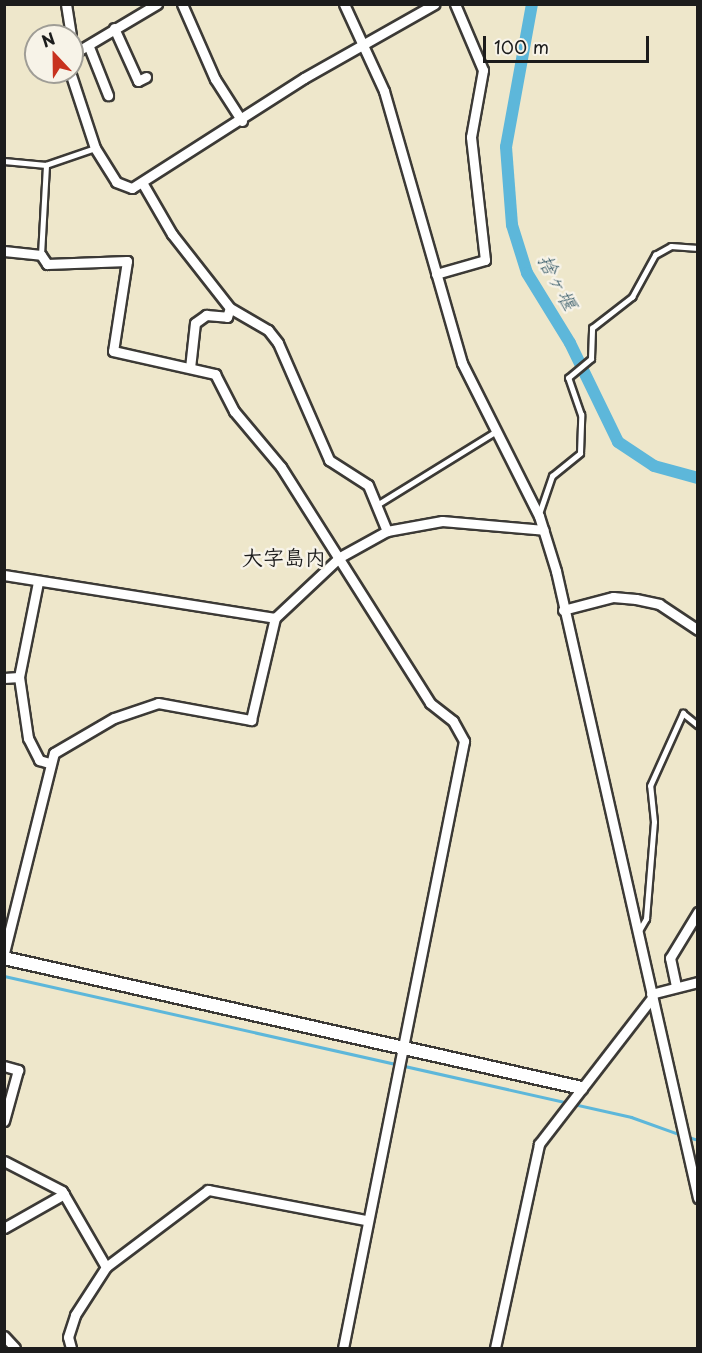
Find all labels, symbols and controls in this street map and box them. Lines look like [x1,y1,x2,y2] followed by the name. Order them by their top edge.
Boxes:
[24,24,84,84] north arrow
[486,24,652,62] scale bar
[38,26,58,53] text: N
[494,33,549,60] text: 100 m
[533,250,583,314] water label: 捨ヶ堰
[242,543,326,569] district label: 大字島内

